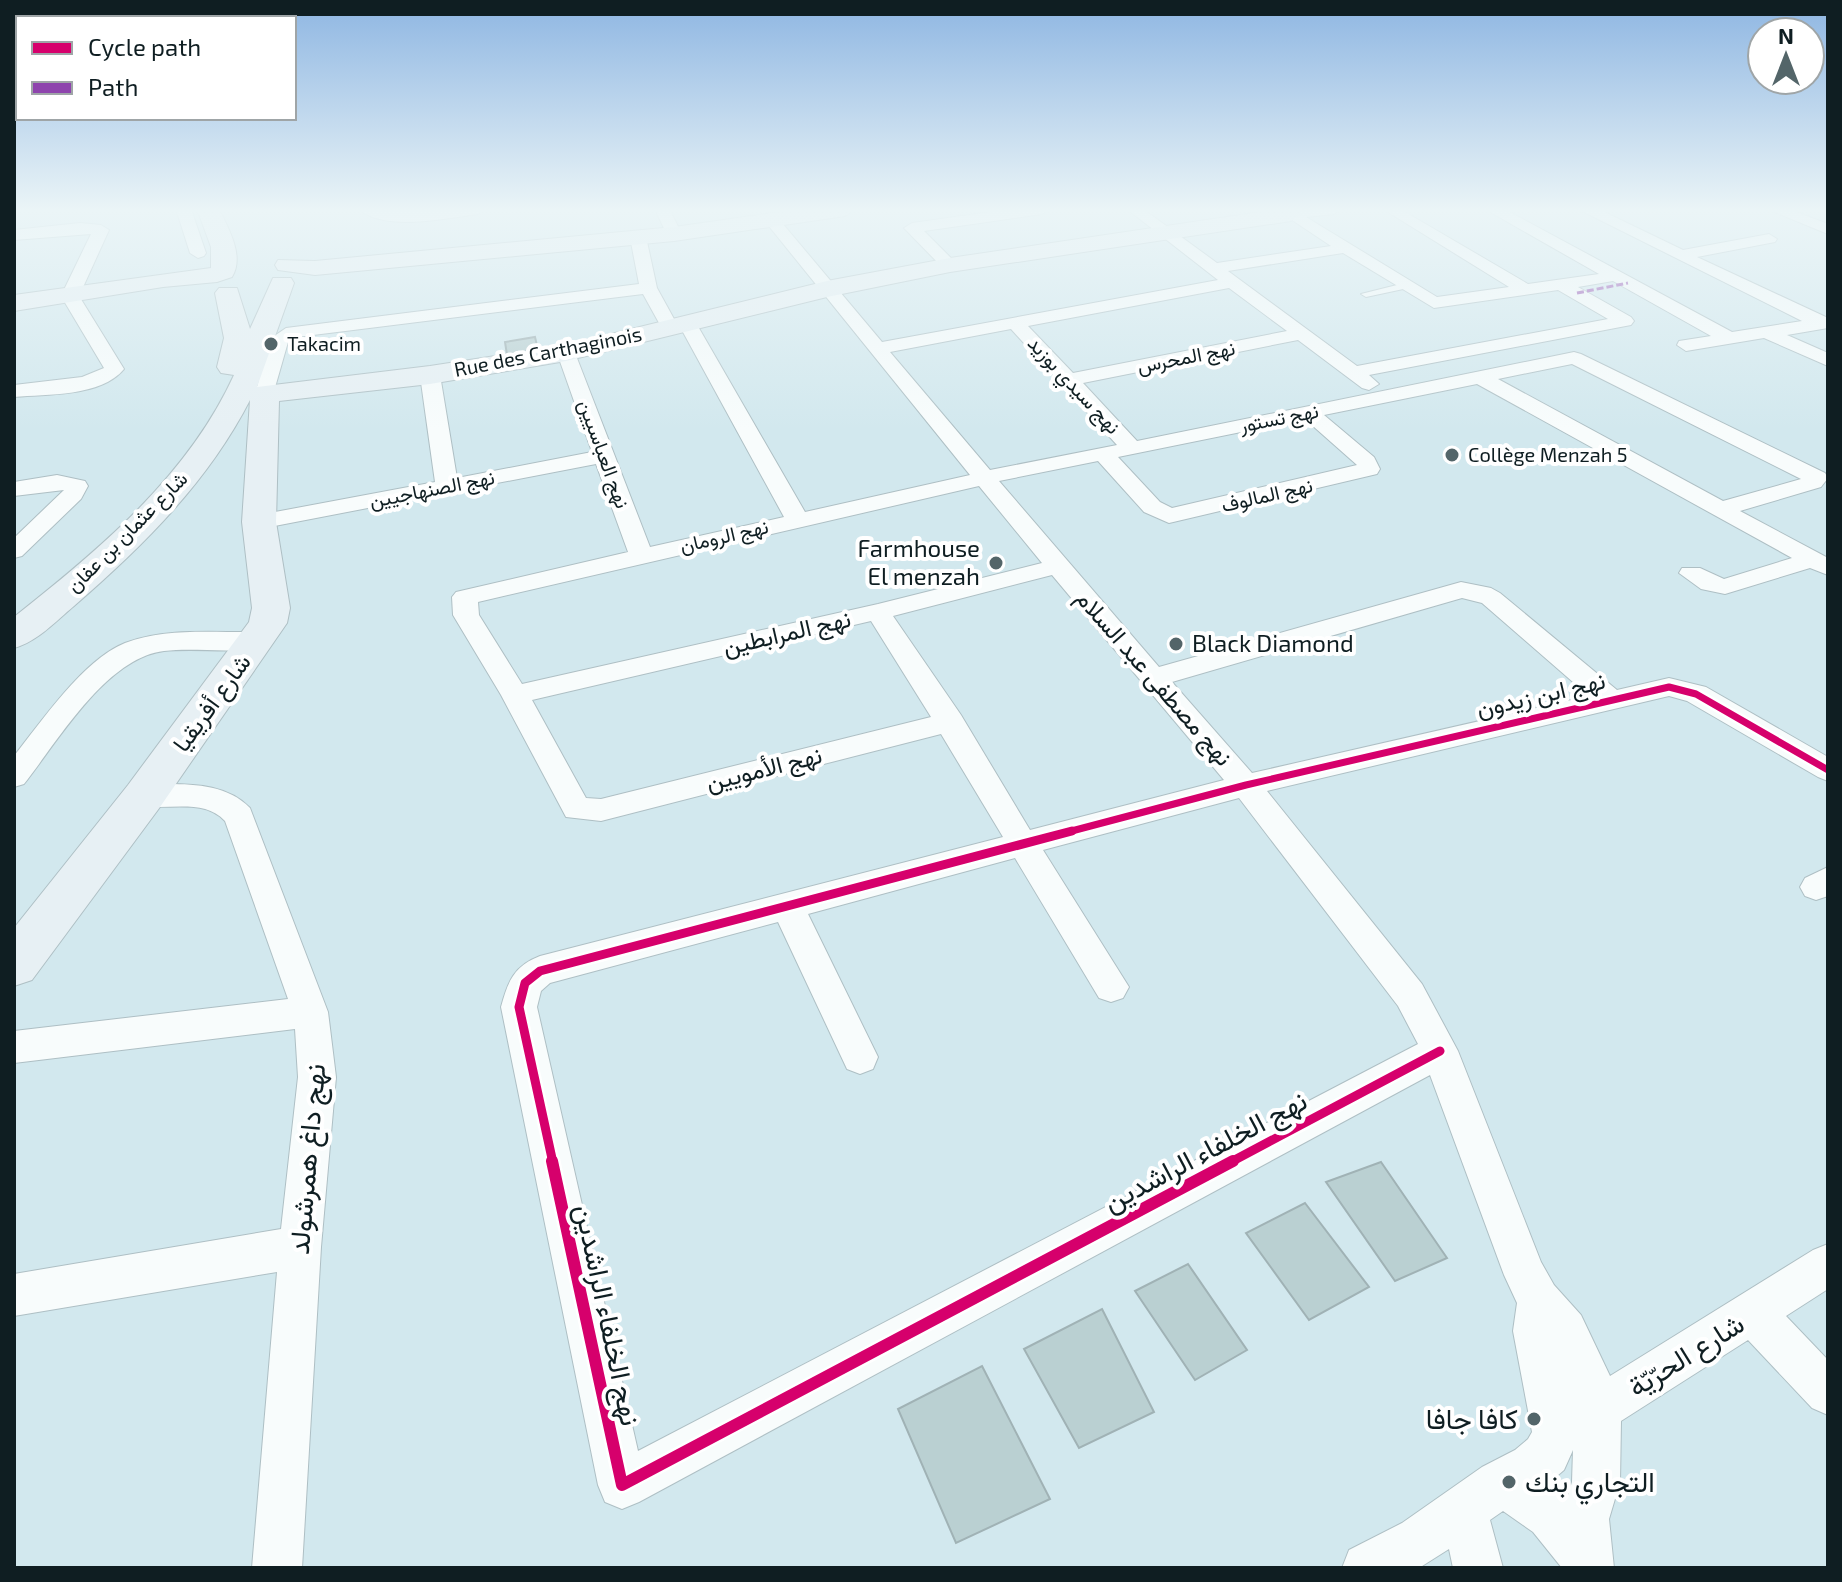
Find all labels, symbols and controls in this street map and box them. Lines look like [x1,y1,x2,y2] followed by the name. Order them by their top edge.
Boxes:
[16,16,296,120] legend
[1746,16,1826,96] north arrow
[1778,22,1794,48] text: N
[88,32,201,61] text: Cycle path
[88,72,138,101] text: Path
[452,321,644,381] street label: Rue des Carthaginois
[287,331,361,355] place label: Takacim
[1019,331,1126,442] street label: نهج سيدي بوزيد
[262,335,280,353] marker: Takacim
[1135,335,1237,380] street label: نهج المحرس
[571,396,636,512] street label: نهج العباسيين
[1236,398,1321,440] street label: نهج تستور
[1468,442,1628,466] place label: Collège Menzah 5
[1443,446,1461,464] marker: Collège Menzah 5
[367,464,497,515] street label: نهج الصنهاجيين
[61,466,194,599] street label: شارع عثمان بن عفان
[1219,472,1315,519] street label: نهج المالوف
[677,513,771,560] street label: نهج الرومان
[857,533,980,590] place label: Farmhouse El menzah
[987,554,1005,572] marker: Farmhouse El menzah
[1068,583,1239,774] street label: نهج مصطفى عبد السلام
[720,603,854,664] street label: نهج المرابطين
[1192,628,1354,657] place label: Black Diamond
[1167,635,1185,653] marker: Black Diamond
[166,648,258,758] street label: شارع أفريقيا
[1473,665,1609,726] street label: نهج ابن زيدون
[703,739,826,800] street label: نهج الأمويين
[281,1062,335,1256] street label: نهج داغ همرشولد
[1097,1082,1314,1222] street label: نهج الخلفاء الراشدين
[565,1201,649,1430] street label: نهج الخلفاء الراشدين
[1621,1305,1751,1406] street label: شارع الحرّيّة
[1426,1401,1518,1436] place label: كافا جافا
[1525,1410,1543,1428] marker: كافا جافا
[1525,1464,1655,1505] place label: التجاري بنك
[1500,1473,1518,1491] marker: التجاري بنك

